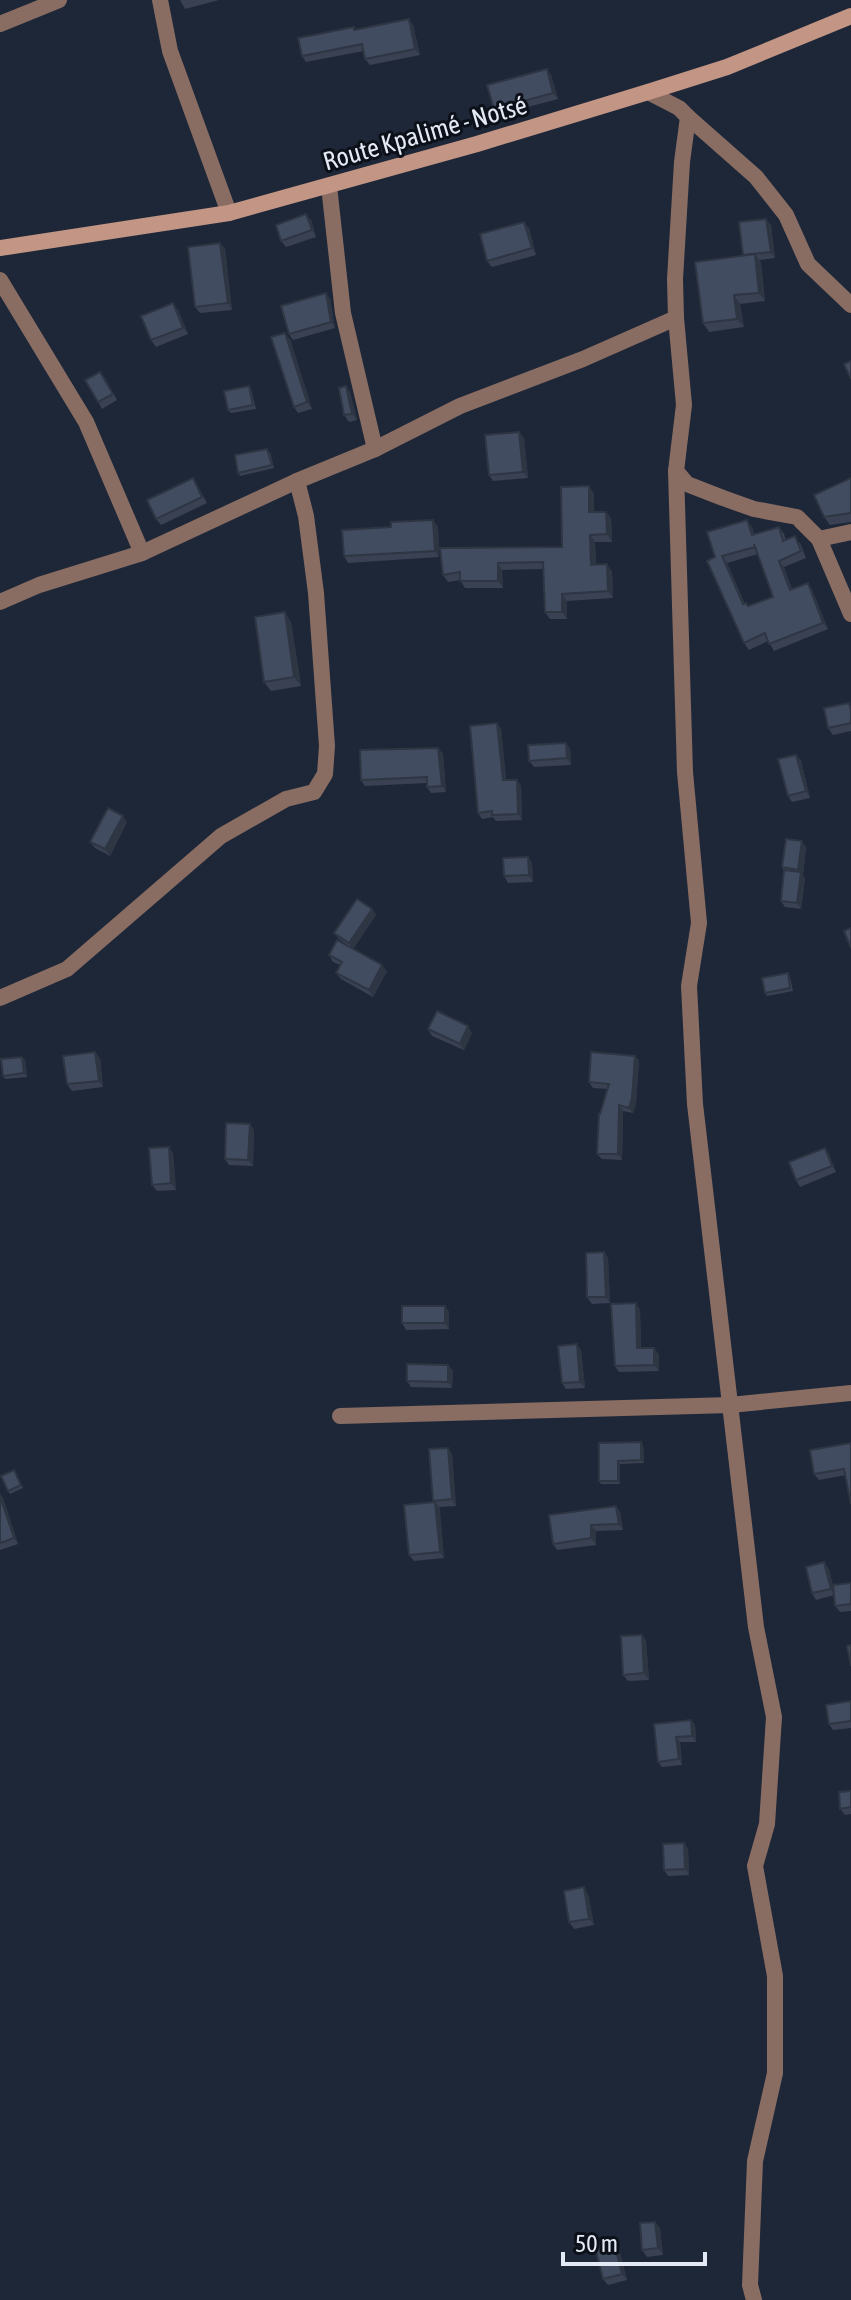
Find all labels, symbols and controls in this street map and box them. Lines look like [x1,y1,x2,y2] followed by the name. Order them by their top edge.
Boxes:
[320,90,530,176] street label: Route Kpalimé - Notsé
[563,2216,705,2266] scale bar
[575,2230,618,2257] text: 50 m

